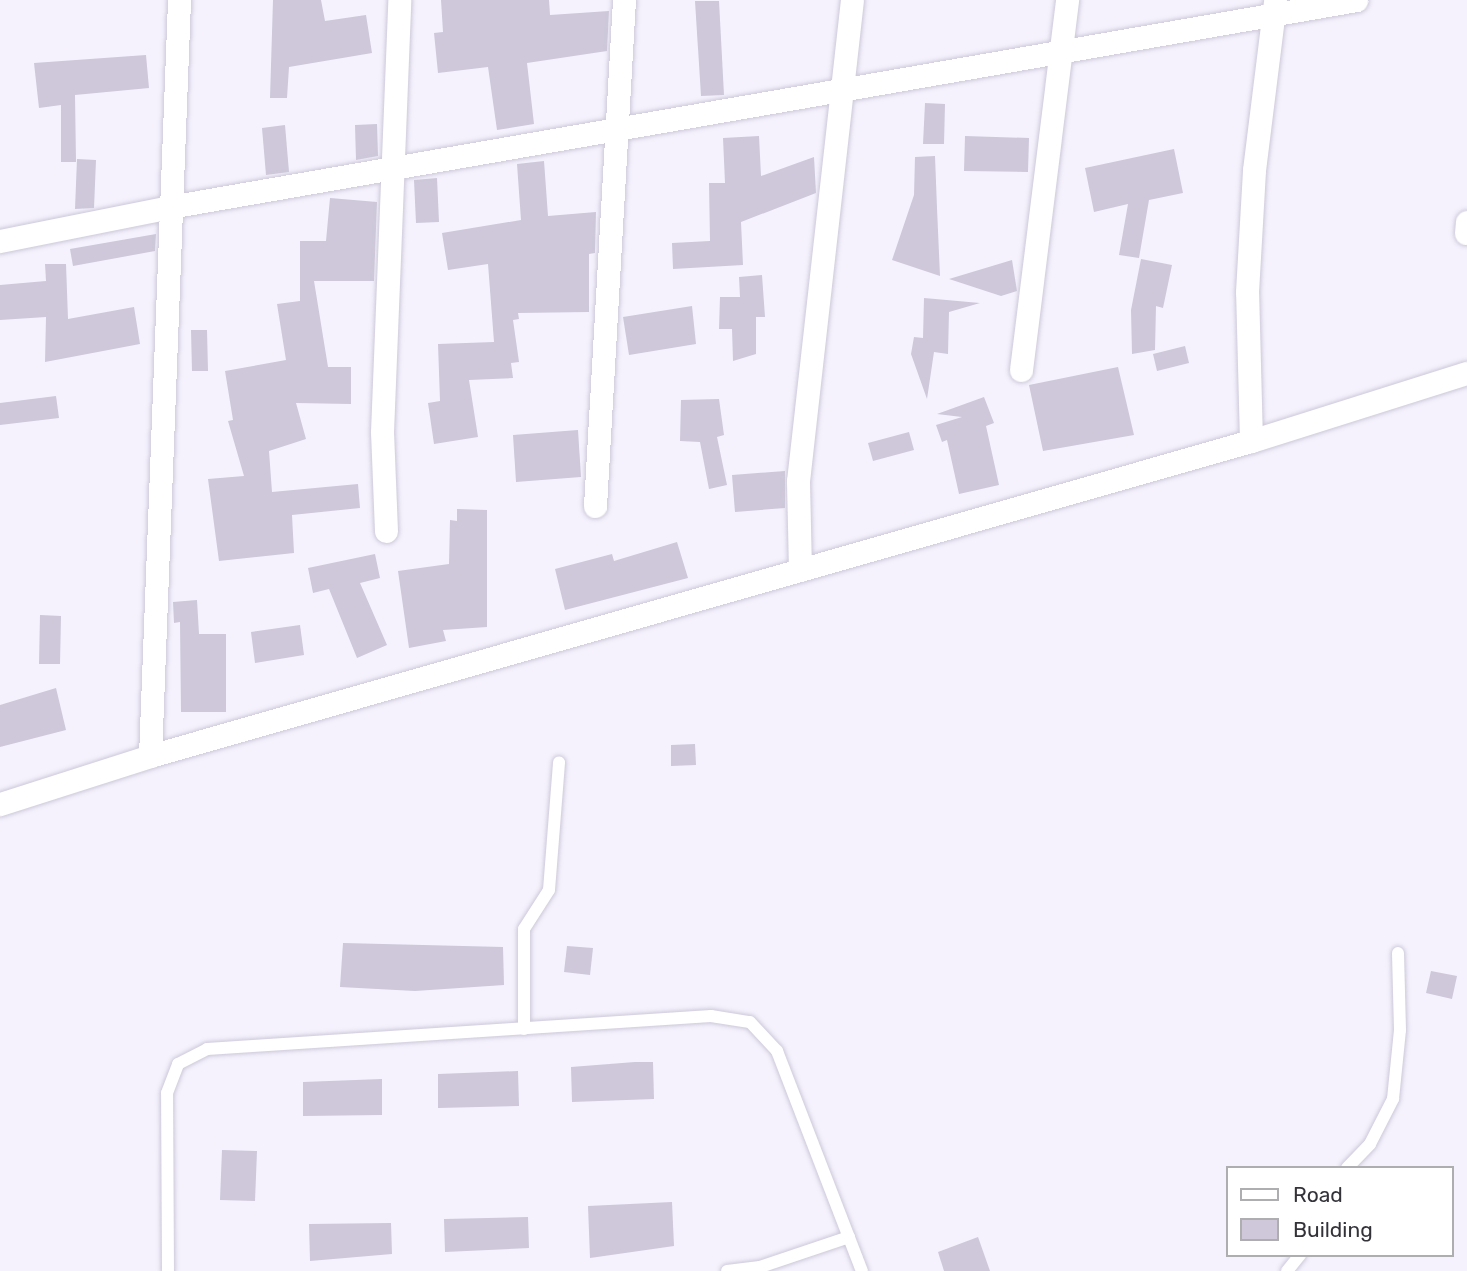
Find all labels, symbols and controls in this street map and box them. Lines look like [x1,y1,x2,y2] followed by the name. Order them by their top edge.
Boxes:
[1226,1166,1453,1257] legend
[1293,1182,1343,1207] text: Road
[1293,1217,1373,1242] text: Building

